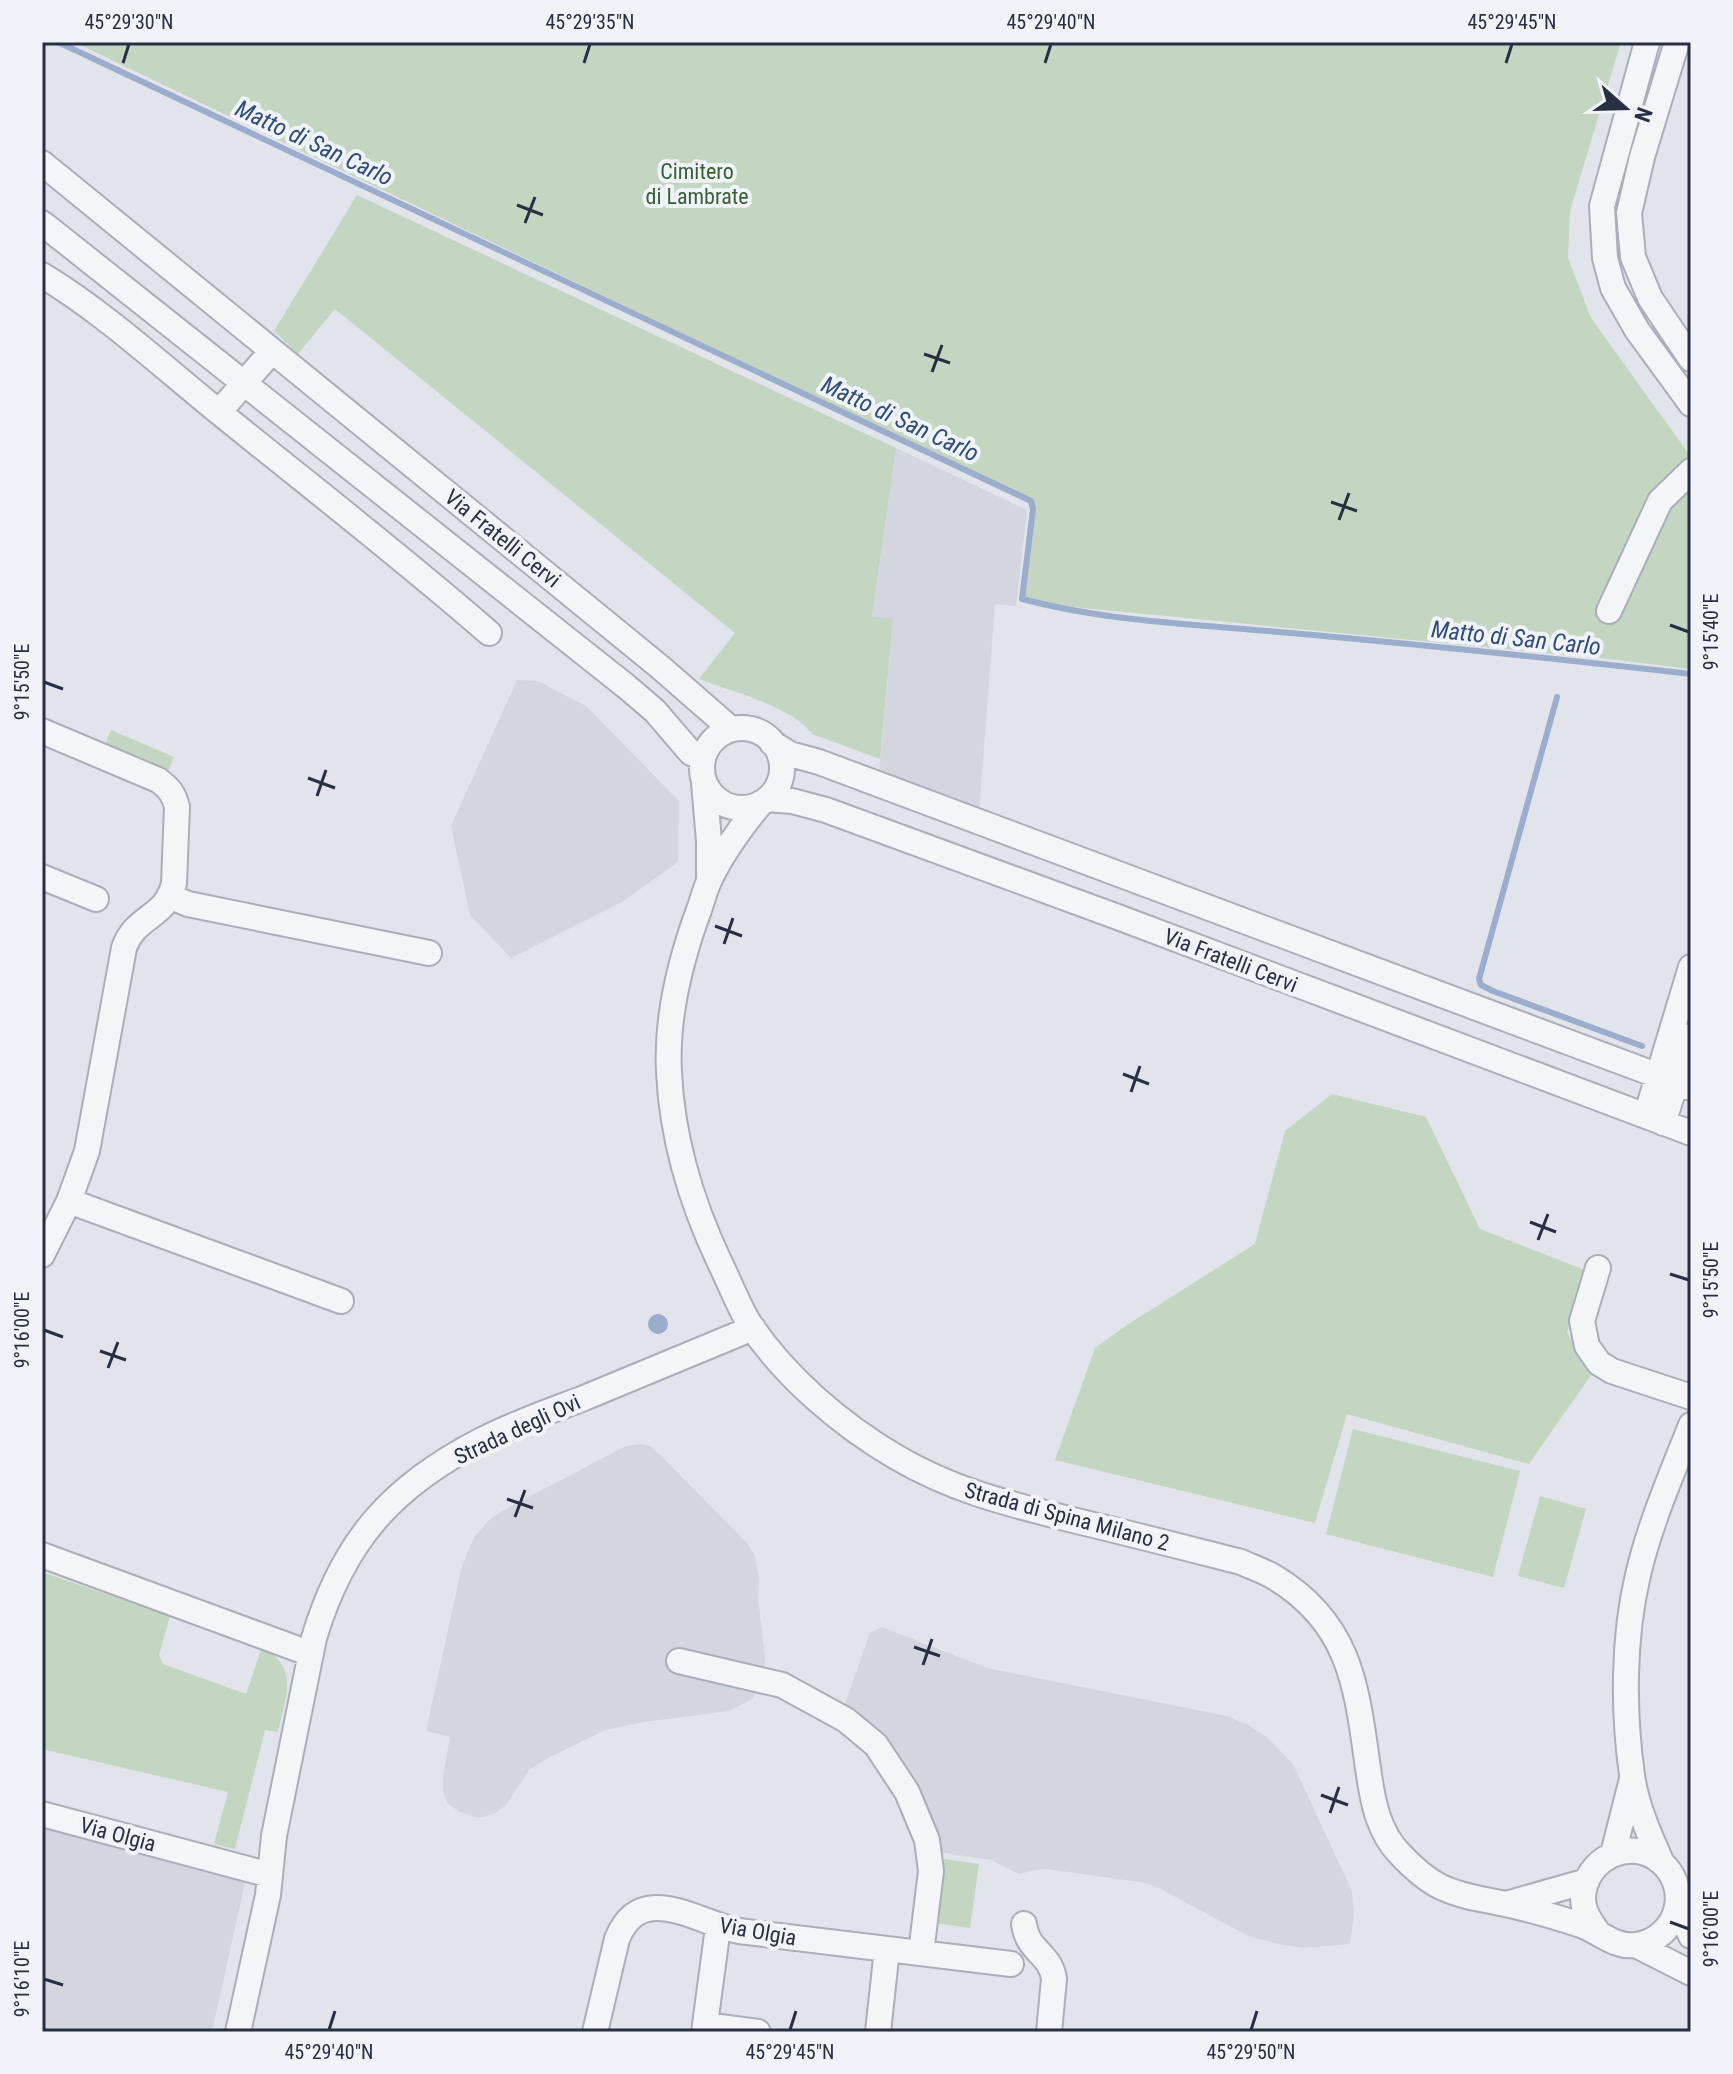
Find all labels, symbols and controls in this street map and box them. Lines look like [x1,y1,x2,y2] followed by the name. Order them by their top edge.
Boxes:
[84,10,174,34] text: 45°29'30"N
[545,10,635,34] text: 45°29'35"N
[1006,10,1096,34] text: 45°29'40"N
[1467,10,1557,34] text: 45°29'45"N
[1585,68,1665,148] north arrow
[231,94,397,192] water label: Matto di San Carlo
[1629,104,1657,125] text: N
[645,159,749,209] park label: Cimitero di Lambrate
[817,370,983,468] water label: Matto di San Carlo
[440,484,565,593] street label: Via Fratelli Cervi
[1699,594,1723,670] text: 9°15'40"E
[1430,615,1602,661] water label: Matto di San Carlo
[10,644,34,720] text: 9°15'50"E
[1160,923,1301,997] street label: Via Fratelli Cervi
[1699,1242,1723,1318] text: 9°15'50"E
[10,1292,34,1368] text: 9°16'00"E
[450,1389,584,1470] street label: Strada degli Ovi
[962,1477,1172,1556] street label: Strada di Spina Milano 2
[77,1812,159,1857] street label: Via Olgia
[1699,1891,1723,1967] text: 9°16'00"E
[717,1912,798,1951] street label: Via Olgia
[10,1941,34,2017] text: 9°16'10"E
[284,2040,374,2064] text: 45°29'40"N
[745,2040,835,2064] text: 45°29'45"N
[1206,2040,1296,2064] text: 45°29'50"N

